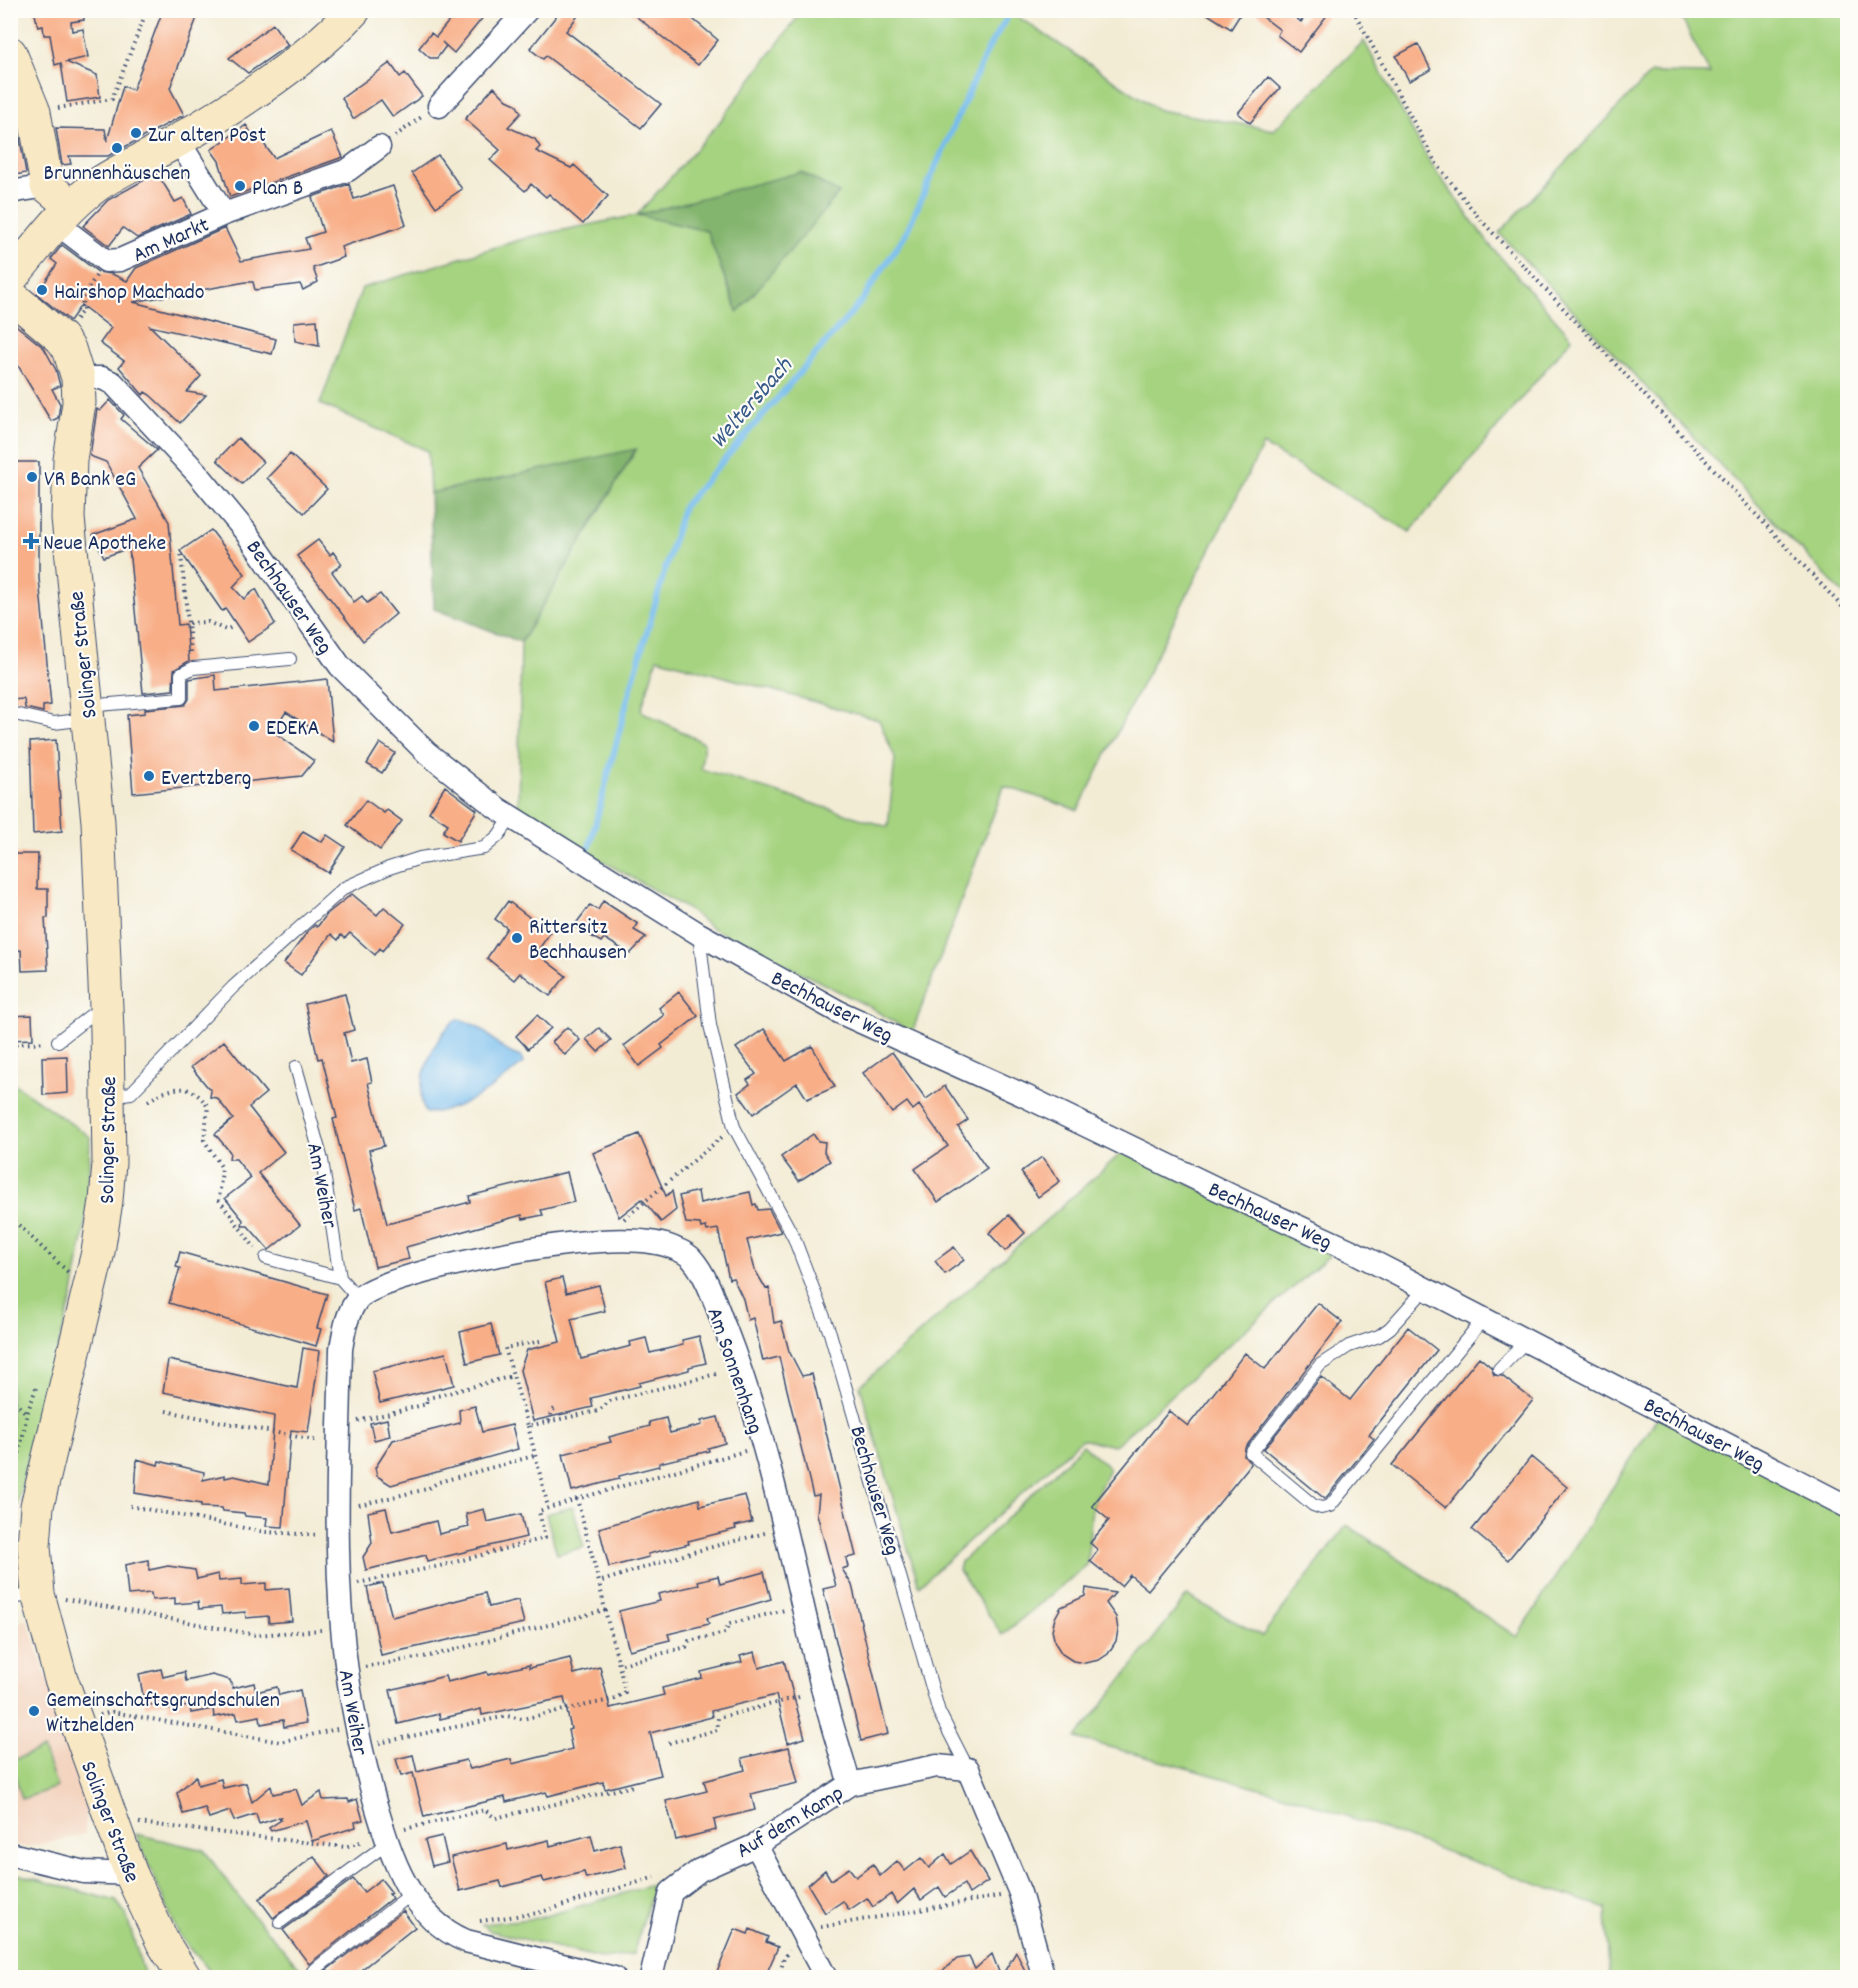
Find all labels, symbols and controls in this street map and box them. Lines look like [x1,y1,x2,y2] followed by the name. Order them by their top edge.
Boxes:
[148,121,266,152] place label: Zur alten Post
[129,126,143,140] marker: Zur alten Post
[110,141,124,155] marker: Brunnenhäuschen
[44,159,190,190] place label: Brunnenhäuschen
[252,174,303,205] place label: Plan B
[233,179,247,193] marker: Plan B
[128,211,215,272] street label: Am Markt
[54,278,205,309] place label: Hairshop Machado
[35,283,49,297] marker: Hairshop Machado
[703,350,802,457] water label: Weltersbach
[44,465,136,496] place label: VR Bank eG
[25,470,39,484] marker: VR Bank eG
[43,529,166,560] place label: Neue Apotheke
[24,534,38,548] marker: Neue Apotheke
[237,535,339,661] street label: Bechhauser Weg
[62,589,107,720] street label: Solinger Straße
[266,714,320,745] place label: EDEKA
[247,719,261,733] marker: EDEKA
[161,764,252,795] place label: Evertzberg
[142,769,156,783] marker: Evertzberg
[529,913,627,969] place label: Rittersitz Bechhausen
[510,931,524,945] marker: Rittersitz Bechhausen
[765,964,898,1052] street label: Bechhauser Weg
[93,1076,126,1204] street label: Solinger Straße
[297,1140,344,1232] street label: Am Weiher
[1203,1175,1336,1259] street label: Bechhauser Weg
[698,1304,770,1439] street label: Am Sonnenhang
[1637,1391,1769,1481] street label: Bechhauser Weg
[840,1423,907,1559] street label: Bechhauser Weg
[329,1667,374,1759] street label: Am Weiher
[46,1686,280,1742] place label: Gemeinschaftsgrundschulen Witzhelden
[27,1704,41,1718] marker: Gemeinschaftsgrundschulen Witzhelden
[71,1757,146,1887] street label: Solinger Straße
[731,1779,850,1867] street label: Auf dem Kamp

